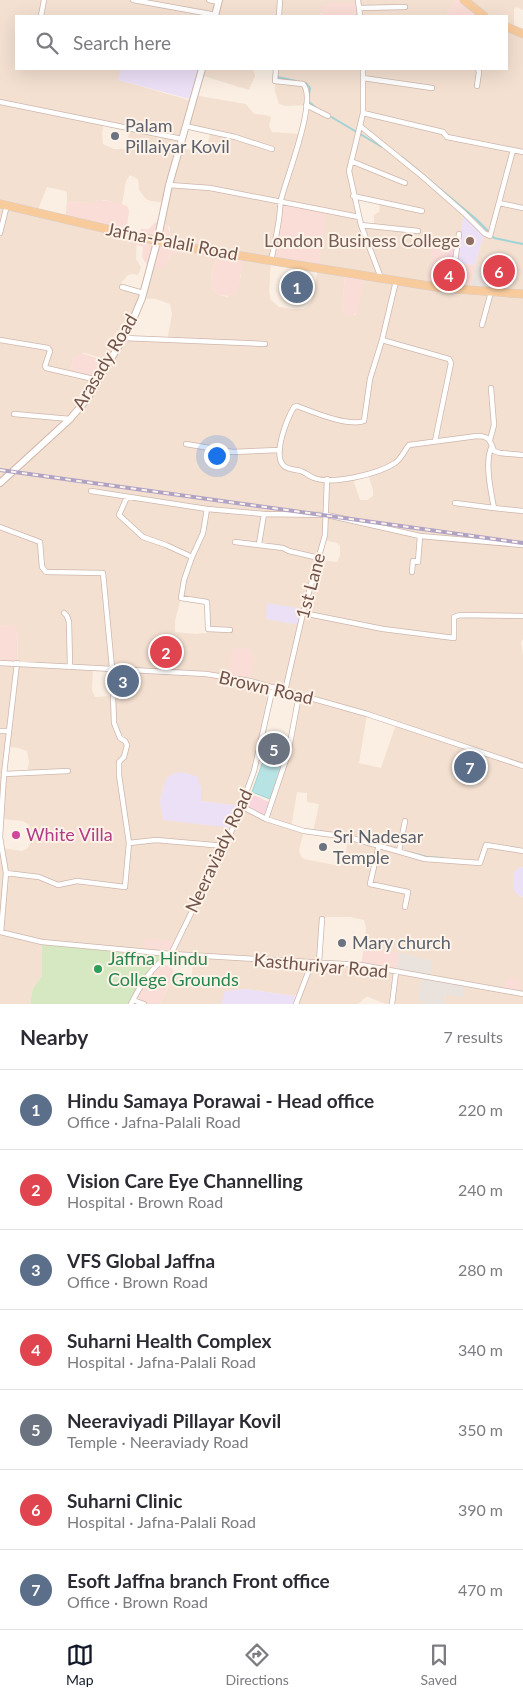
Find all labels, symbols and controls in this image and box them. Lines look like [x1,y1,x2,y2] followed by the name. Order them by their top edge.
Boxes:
[15,15,508,70] search box
[33,29,61,57] icon: search
[73,31,171,54] text: Search here
[125,114,230,157] place label: Palam Pillaiyar Kovil
[109,130,121,142] marker: Palam Pillaiyar Kovil
[104,217,240,265] street label: Jafna-Palali Road
[264,229,460,251] place label: London Business College
[464,235,476,247] marker: London Business College
[483,252,515,290] pin: 6
[433,256,465,294] pin: 4
[281,268,313,306] pin: 1
[67,310,141,413] street label: Arasady Road
[204,443,230,469] your location
[291,551,329,621] street label: 1st Lane
[150,633,182,671] pin: 2
[107,662,139,700] pin: 3
[217,665,316,709] street label: Brown Road
[258,730,290,768] pin: 5
[454,748,486,786] pin: 7
[180,785,256,916] street label: Neeraviady Road
[26,823,113,845] place label: White Villa
[333,825,424,868] place label: Sri Nadesar Temple
[10,829,22,841] marker: White Villa
[317,841,329,853] marker: Sri Nadesar Temple
[352,931,451,953] place label: Mary church
[336,937,348,949] marker: Mary church
[108,947,239,990] place label: Jaffna Hindu College Grounds
[253,948,389,982] street label: Kasthuriyar Road
[92,963,104,975] marker: Jaffna Hindu College Grounds
[20,1024,88,1049] text: Nearby
[443,1027,503,1046] text: 7 results
[67,1089,374,1112] text: Hindu Samaya Porawai - Head office
[31,1100,41,1119] text: 1
[458,1100,503,1119] text: 220 m
[67,1112,241,1131] text: Office · Jafna-Palali Road
[67,1169,303,1192] text: Vision Care Eye Channelling
[31,1180,41,1199] text: 2
[458,1180,503,1199] text: 240 m
[67,1192,223,1211] text: Hospital · Brown Road
[67,1249,215,1272] text: VFS Global Jaffna
[31,1260,41,1279] text: 3
[458,1260,503,1279] text: 280 m
[67,1272,208,1291] text: Office · Brown Road
[67,1329,271,1352] text: Suharni Health Complex
[31,1340,41,1359] text: 4
[458,1340,503,1359] text: 340 m
[67,1352,256,1371] text: Hospital · Jafna-Palali Road
[67,1409,281,1432] text: Neeraviyadi Pillayar Kovil
[31,1420,41,1439] text: 5
[458,1420,503,1439] text: 350 m
[67,1432,248,1451] text: Temple · Neeraviady Road
[67,1489,182,1512] text: Suharni Clinic
[31,1500,41,1519] text: 6
[458,1500,503,1519] text: 390 m
[67,1512,256,1531] text: Hospital · Jafna-Palali Road
[67,1569,330,1592] text: Esoft Jaffna branch Front office
[31,1580,41,1599] text: 7
[458,1580,503,1599] text: 470 m
[67,1592,208,1611] text: Office · Brown Road
[66,1641,94,1688] tab: Map
[226,1641,289,1688] tab: Directions
[421,1641,457,1688] tab: Saved

